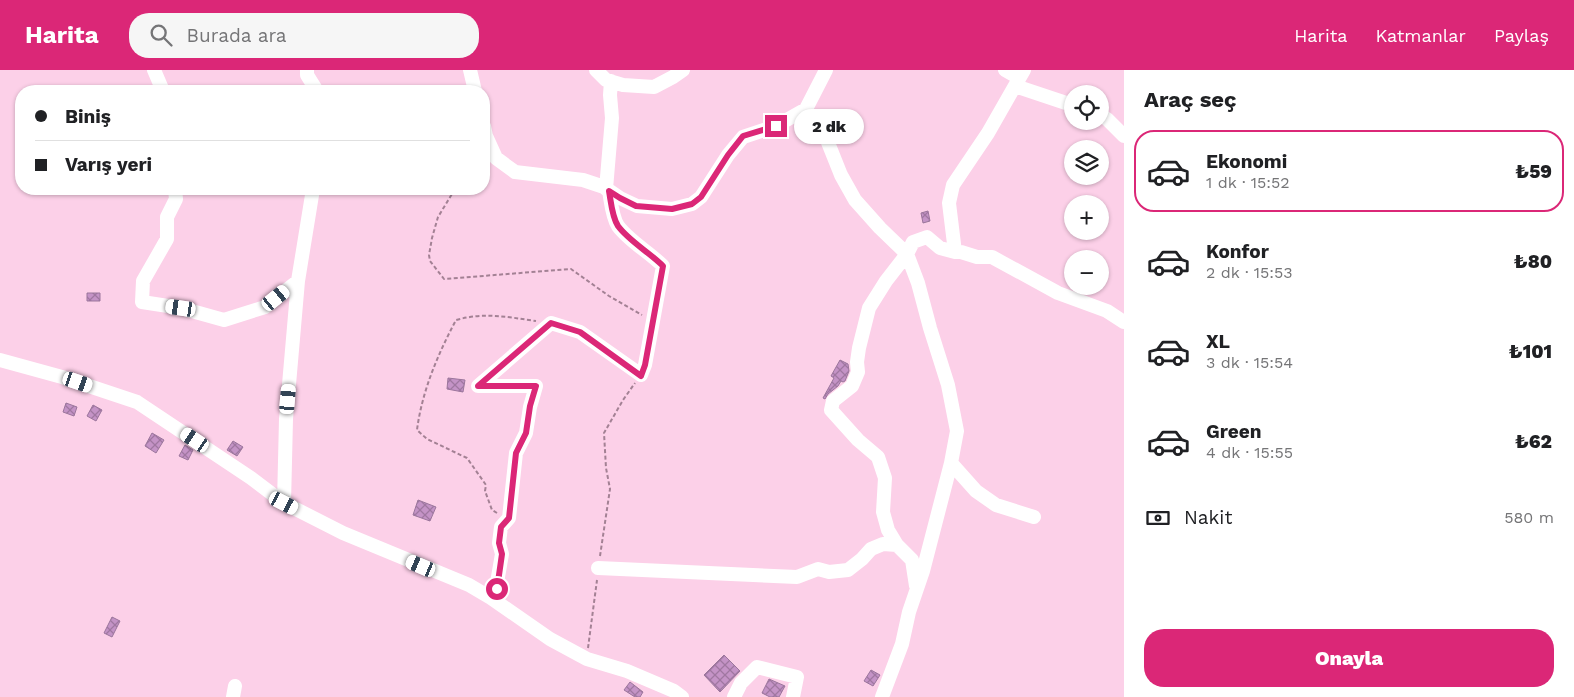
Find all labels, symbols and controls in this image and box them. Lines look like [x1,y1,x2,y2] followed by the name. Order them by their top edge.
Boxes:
[129,13,479,58] search box
[25,21,99,49] text: Harita
[147,21,175,49] icon: search
[187,24,287,47] text: Burada ara
[1294,25,1347,46] text: Harita
[1375,25,1466,46] text: Katmanlar
[1494,25,1549,46] text: Paylaş
[1064,85,1109,295] map controls
[1064,85,1109,130] button: locate
[1144,87,1237,112] text: Araç seç
[65,105,111,128] text: Biniş
[794,108,864,144] callout: 2 dk
[765,115,787,137] route end
[812,117,846,136] text: 2 dk
[1064,140,1109,185] button: layers
[1146,149,1191,194] icon: car
[1206,150,1287,173] text: Ekonomi
[65,153,152,176] text: Varış yeri
[1515,160,1552,183] text: ₺59
[1206,173,1290,192] text: 1 dk · 15:52
[1064,195,1109,240] button: +
[1146,239,1191,284] icon: car
[1206,240,1269,263] text: Konfor
[1064,250,1109,295] button: −
[1514,250,1552,273] text: ₺80
[1206,263,1293,282] text: 2 dk · 15:53
[259,283,292,313] car
[165,298,196,318] car
[1146,329,1191,374] icon: car
[1206,330,1230,353] text: XL
[1509,340,1552,363] text: ₺101
[1206,353,1293,372] text: 3 dk · 15:54
[61,370,94,394] car
[279,383,296,415] car
[1146,419,1191,464] icon: car
[1206,420,1262,443] text: Green
[178,425,211,455] car
[1515,430,1552,453] text: ₺62
[1206,443,1293,462] text: 4 dk · 15:55
[267,490,300,516] car
[1144,504,1172,532] icon: cash
[1184,506,1232,529] text: Nakit
[1504,508,1554,527] text: 580 m
[404,553,437,579] car
[486,578,508,600] route start
[1144,629,1554,687] button: Onayla

